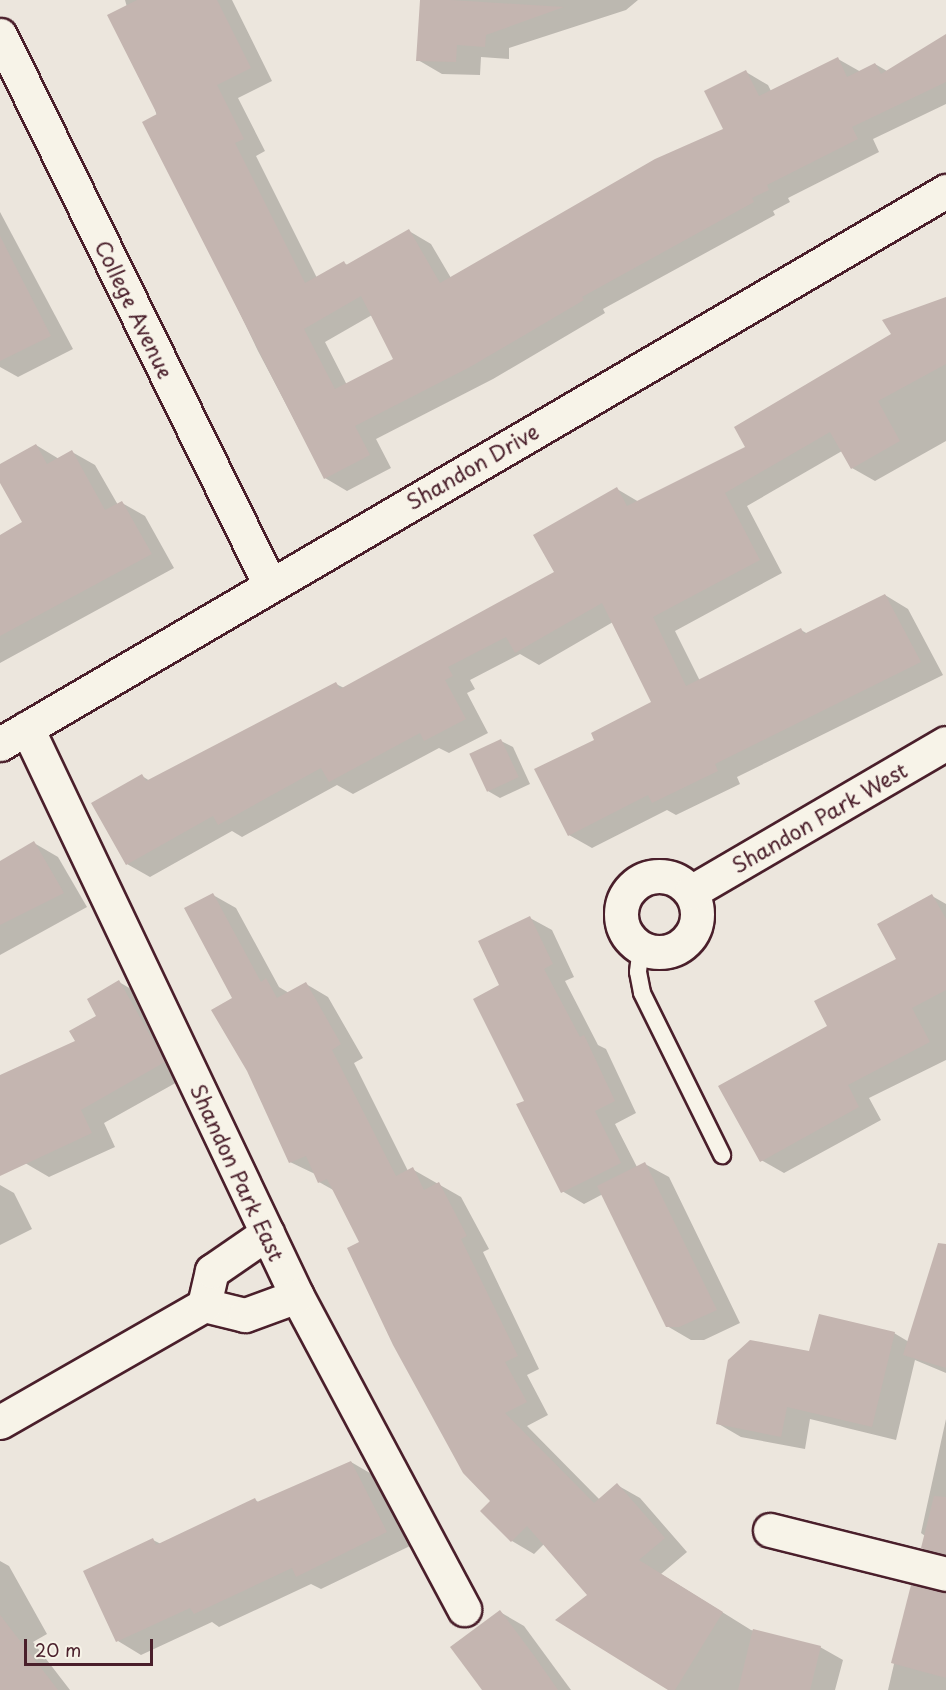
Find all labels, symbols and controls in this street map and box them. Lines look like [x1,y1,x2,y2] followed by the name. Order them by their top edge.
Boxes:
[90,235,180,383] street label: College Avenue
[401,418,543,514] street label: Shandon Drive
[727,756,911,878] street label: Shandon Park West
[186,1079,290,1265] street label: Shandon Park East
[27,1627,156,1665] scale bar
[35,1636,81,1663] text: 20 m

